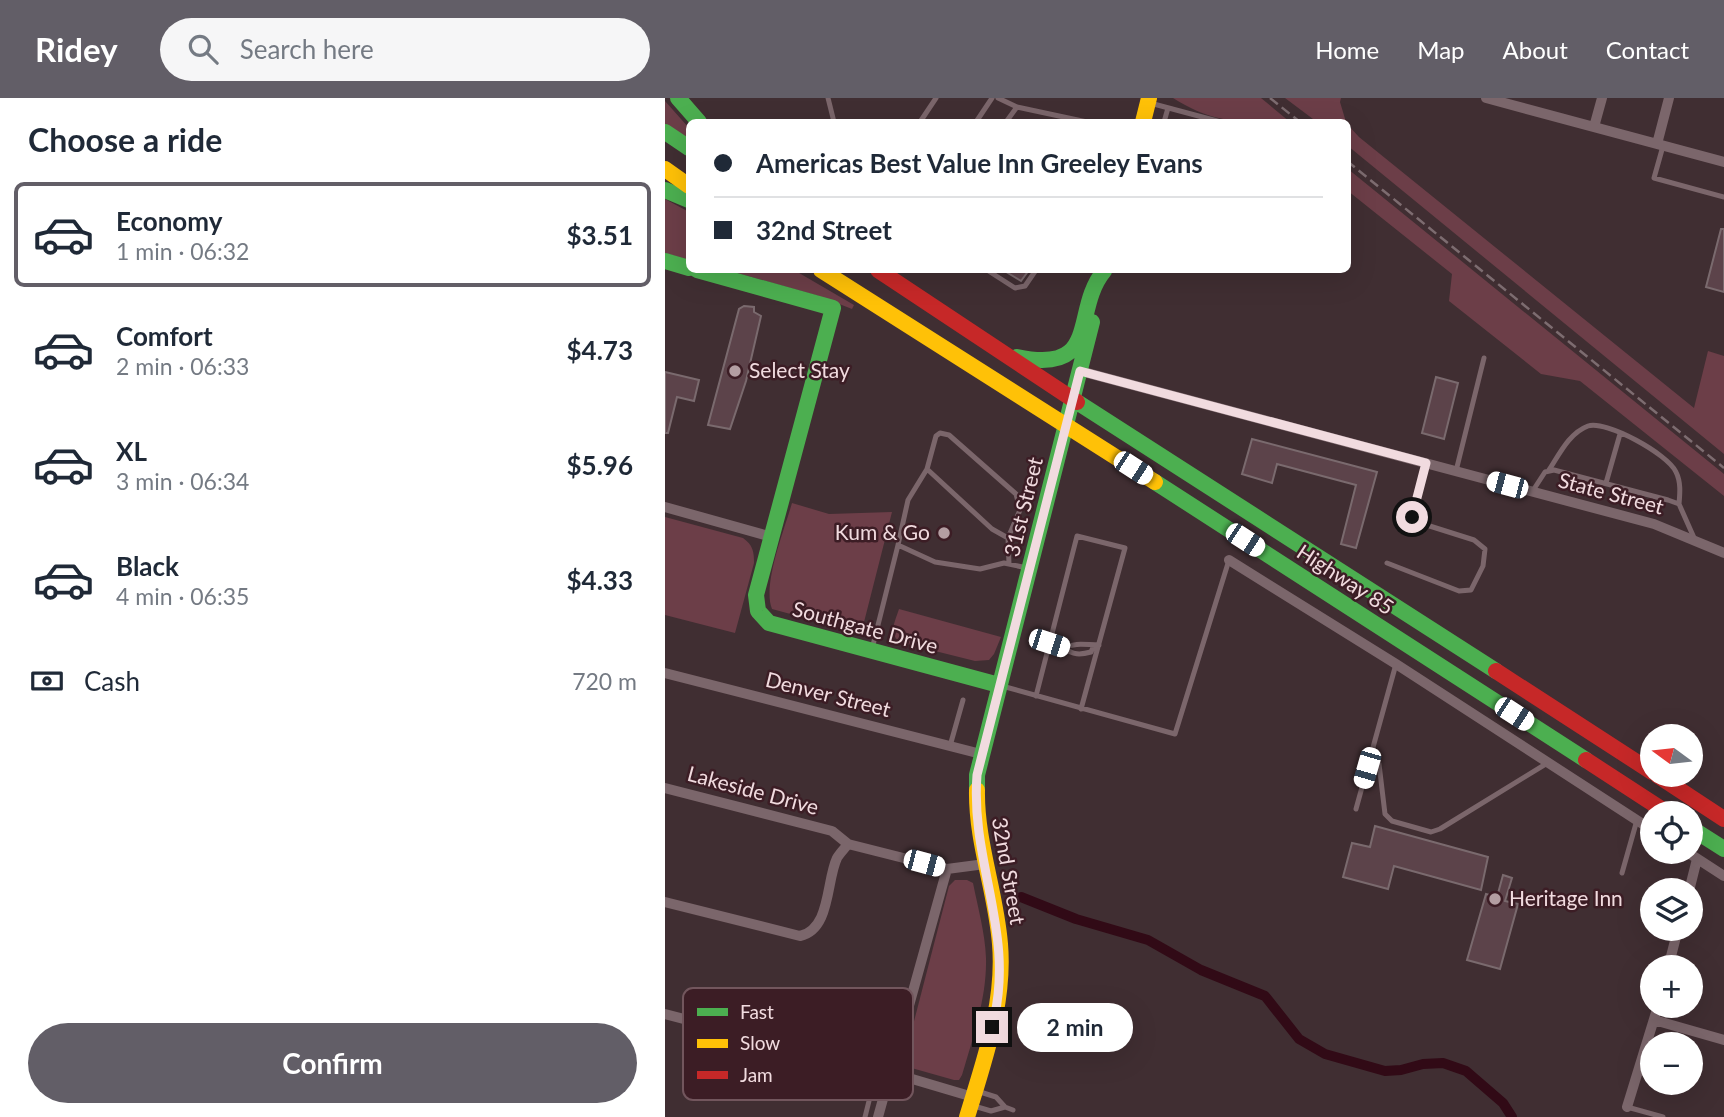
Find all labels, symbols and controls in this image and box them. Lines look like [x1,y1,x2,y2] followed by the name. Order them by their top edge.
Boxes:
[160,18,650,81] search box
[35,29,118,69] text: Ridey
[184,30,222,68] icon: search
[240,33,374,65] text: Search here
[1315,35,1379,64] text: Home
[1417,35,1465,64] text: Map
[1503,35,1568,64] text: About
[1606,35,1689,64] text: Contact
[28,120,222,159] text: Choose a ride
[756,147,1203,179] text: Americas Best Value Inn Greeley Evans
[32,203,95,266] icon: car
[116,205,222,237] text: Economy
[756,214,892,246] text: 32nd Street
[567,219,633,251] text: $3.51
[116,237,249,265] text: 1 min · 06:32
[32,318,95,381] icon: car
[116,320,213,352] text: Comfort
[567,334,633,366] text: $4.73
[116,352,249,380] text: 2 min · 06:33
[749,357,850,382] place label: Select Stay
[727,363,743,379] marker: Select Stay
[32,433,95,496] icon: car
[116,435,147,467] text: XL
[1110,448,1157,488] car
[567,449,633,481] text: $5.96
[998,454,1047,559] street label: 31st Street
[116,467,249,495] text: 3 min · 06:34
[1556,467,1667,519] street label: State Street
[1484,469,1531,501] car
[1396,501,1428,533] route start
[835,519,930,544] place label: Kum & Go
[1222,520,1269,560] car
[936,525,952,541] marker: Kum & Go
[1293,538,1399,619] street label: Highway 85
[32,548,95,611] icon: car
[116,550,179,582] text: Black
[567,564,633,596] text: $4.33
[116,582,249,610] text: 4 min · 06:35
[790,595,941,658] street label: Southgate Drive
[1026,627,1073,659] car
[28,662,66,700] icon: cash
[84,665,140,697] text: Cash
[763,666,894,721] street label: Denver Street
[572,667,637,695] text: 720 m
[1491,694,1538,734] car
[1640,724,1703,788] north arrow
[1640,724,1703,1095] map controls
[1352,745,1383,791] car
[685,760,822,819] street label: Lakeside Drive
[1640,801,1703,864] button: locate
[988,815,1031,927] street label: 32nd Street
[901,847,948,879] car
[1640,878,1703,941] button: layers
[1509,885,1623,910] place label: Heritage Inn
[1487,891,1503,907] marker: Heritage Inn
[1640,955,1703,1018] button: +
[683,988,913,1100] legend
[740,1000,774,1023] text: Fast
[1017,1002,1132,1052] callout: 2 min
[976,1011,1008,1043] route end
[1046,1013,1104,1041] text: 2 min
[28,1023,637,1103] button: Confirm
[740,1031,780,1054] text: Slow
[1640,1032,1703,1095] button: −
[740,1063,773,1086] text: Jam

